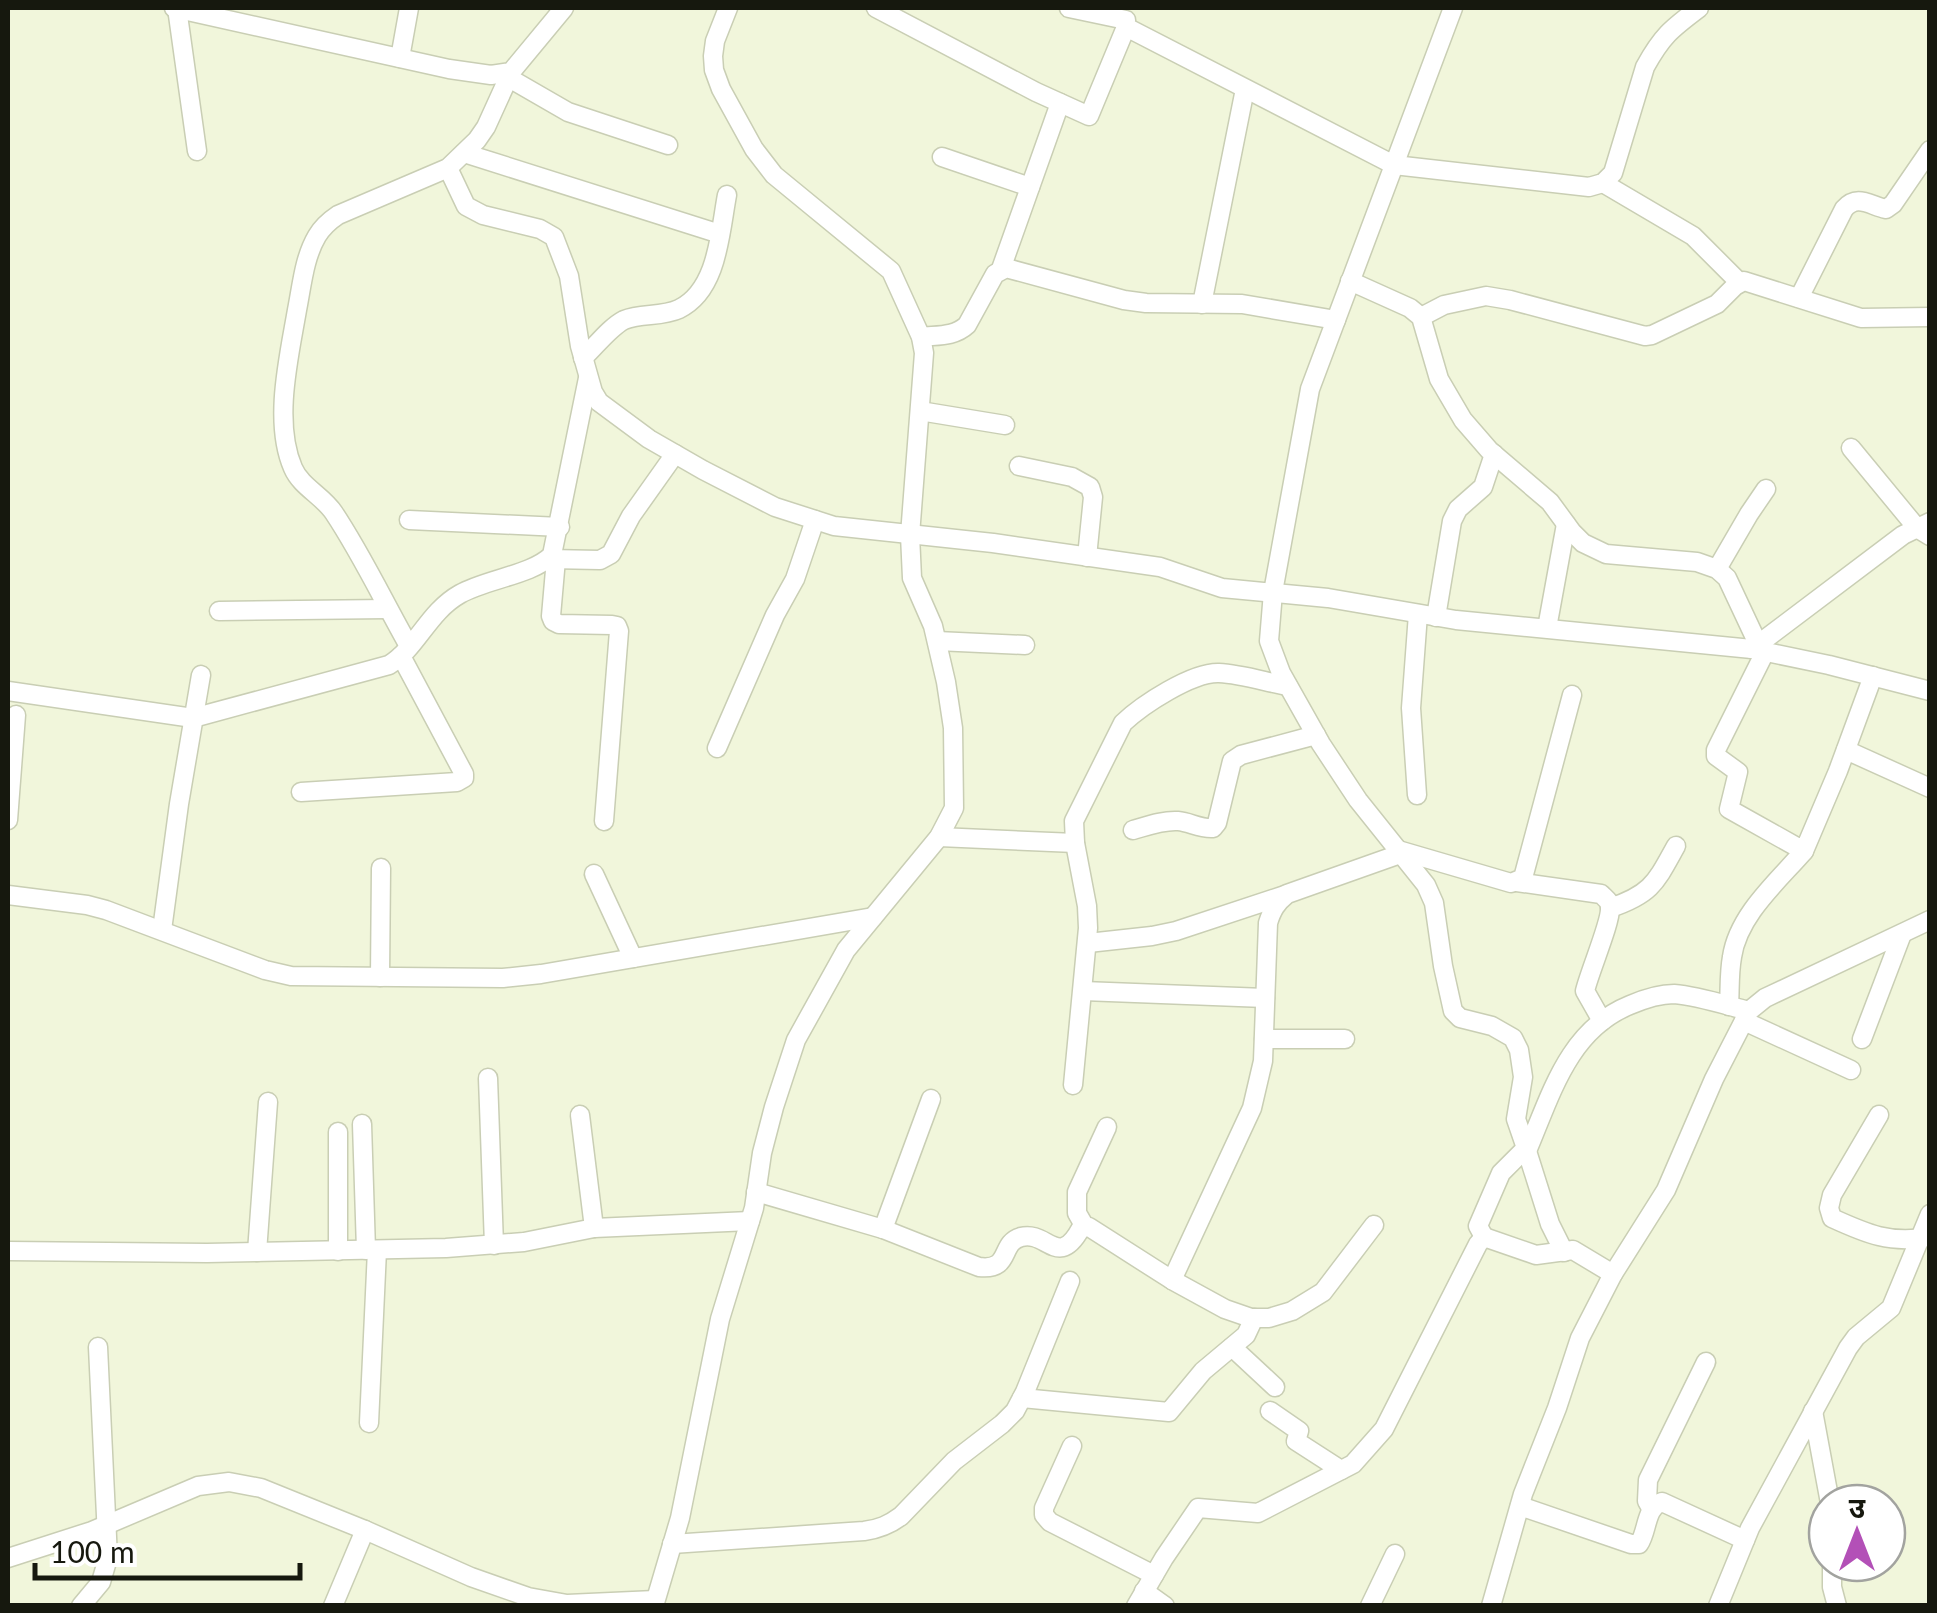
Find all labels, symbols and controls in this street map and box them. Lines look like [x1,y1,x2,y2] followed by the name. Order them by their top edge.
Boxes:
[1807,1483,1907,1583] north arrow
[1849,1490,1866,1524] text: उ
[35,1518,300,1580] scale bar
[50,1533,135,1569] text: 100 m

